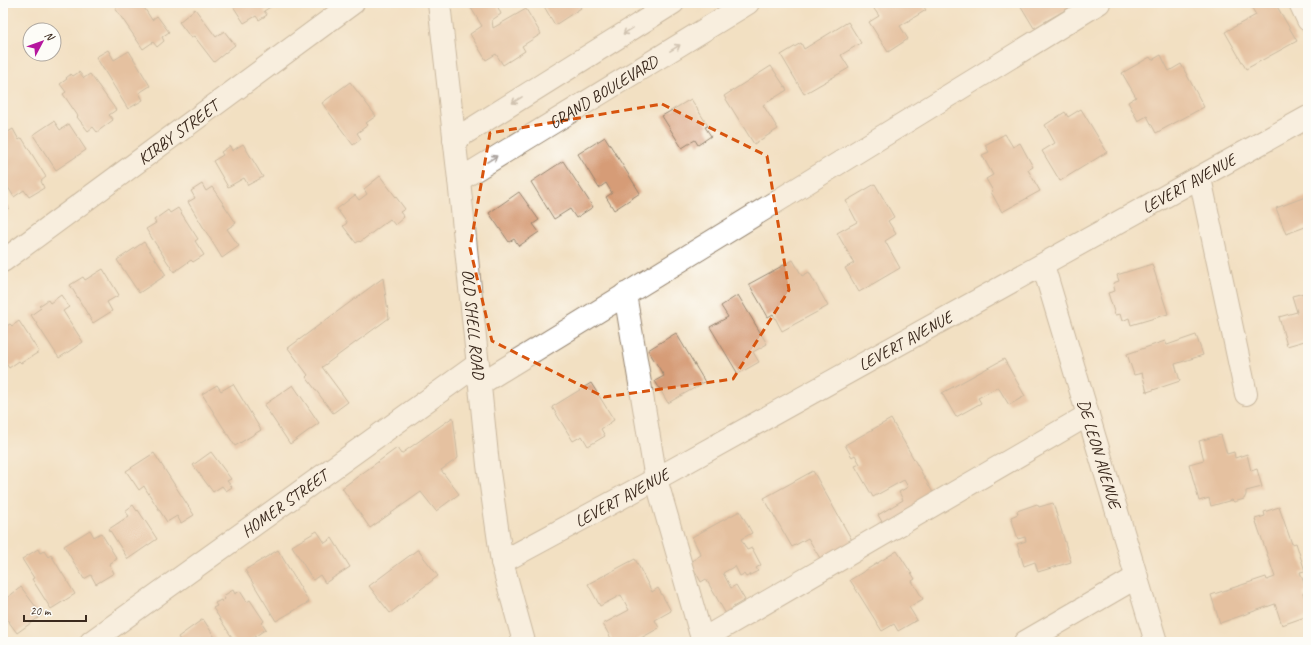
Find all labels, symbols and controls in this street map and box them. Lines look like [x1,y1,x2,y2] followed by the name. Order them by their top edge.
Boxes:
[22,22,62,62] north arrow
[623,27,634,35] one-way arrow
[42,28,58,44] text: N
[669,43,680,52] one-way arrow
[545,50,664,133] street label: GRAND BOULEVARD
[134,94,226,169] street label: KIRBY STREET
[511,96,523,104] one-way arrow
[1138,148,1242,218] street label: LEVERT AVENUE
[486,155,498,163] one-way arrow
[457,268,489,381] street label: OLD SHELL ROAD
[855,305,958,376] street label: LEVERT AVENUE
[1073,397,1126,513] street label: DE LEON AVENUE
[571,463,675,532] street label: LEVERT AVENUE
[237,464,335,542] street label: HOMER STREET
[24,597,86,623] scale bar
[30,603,52,619] text: 20 m

